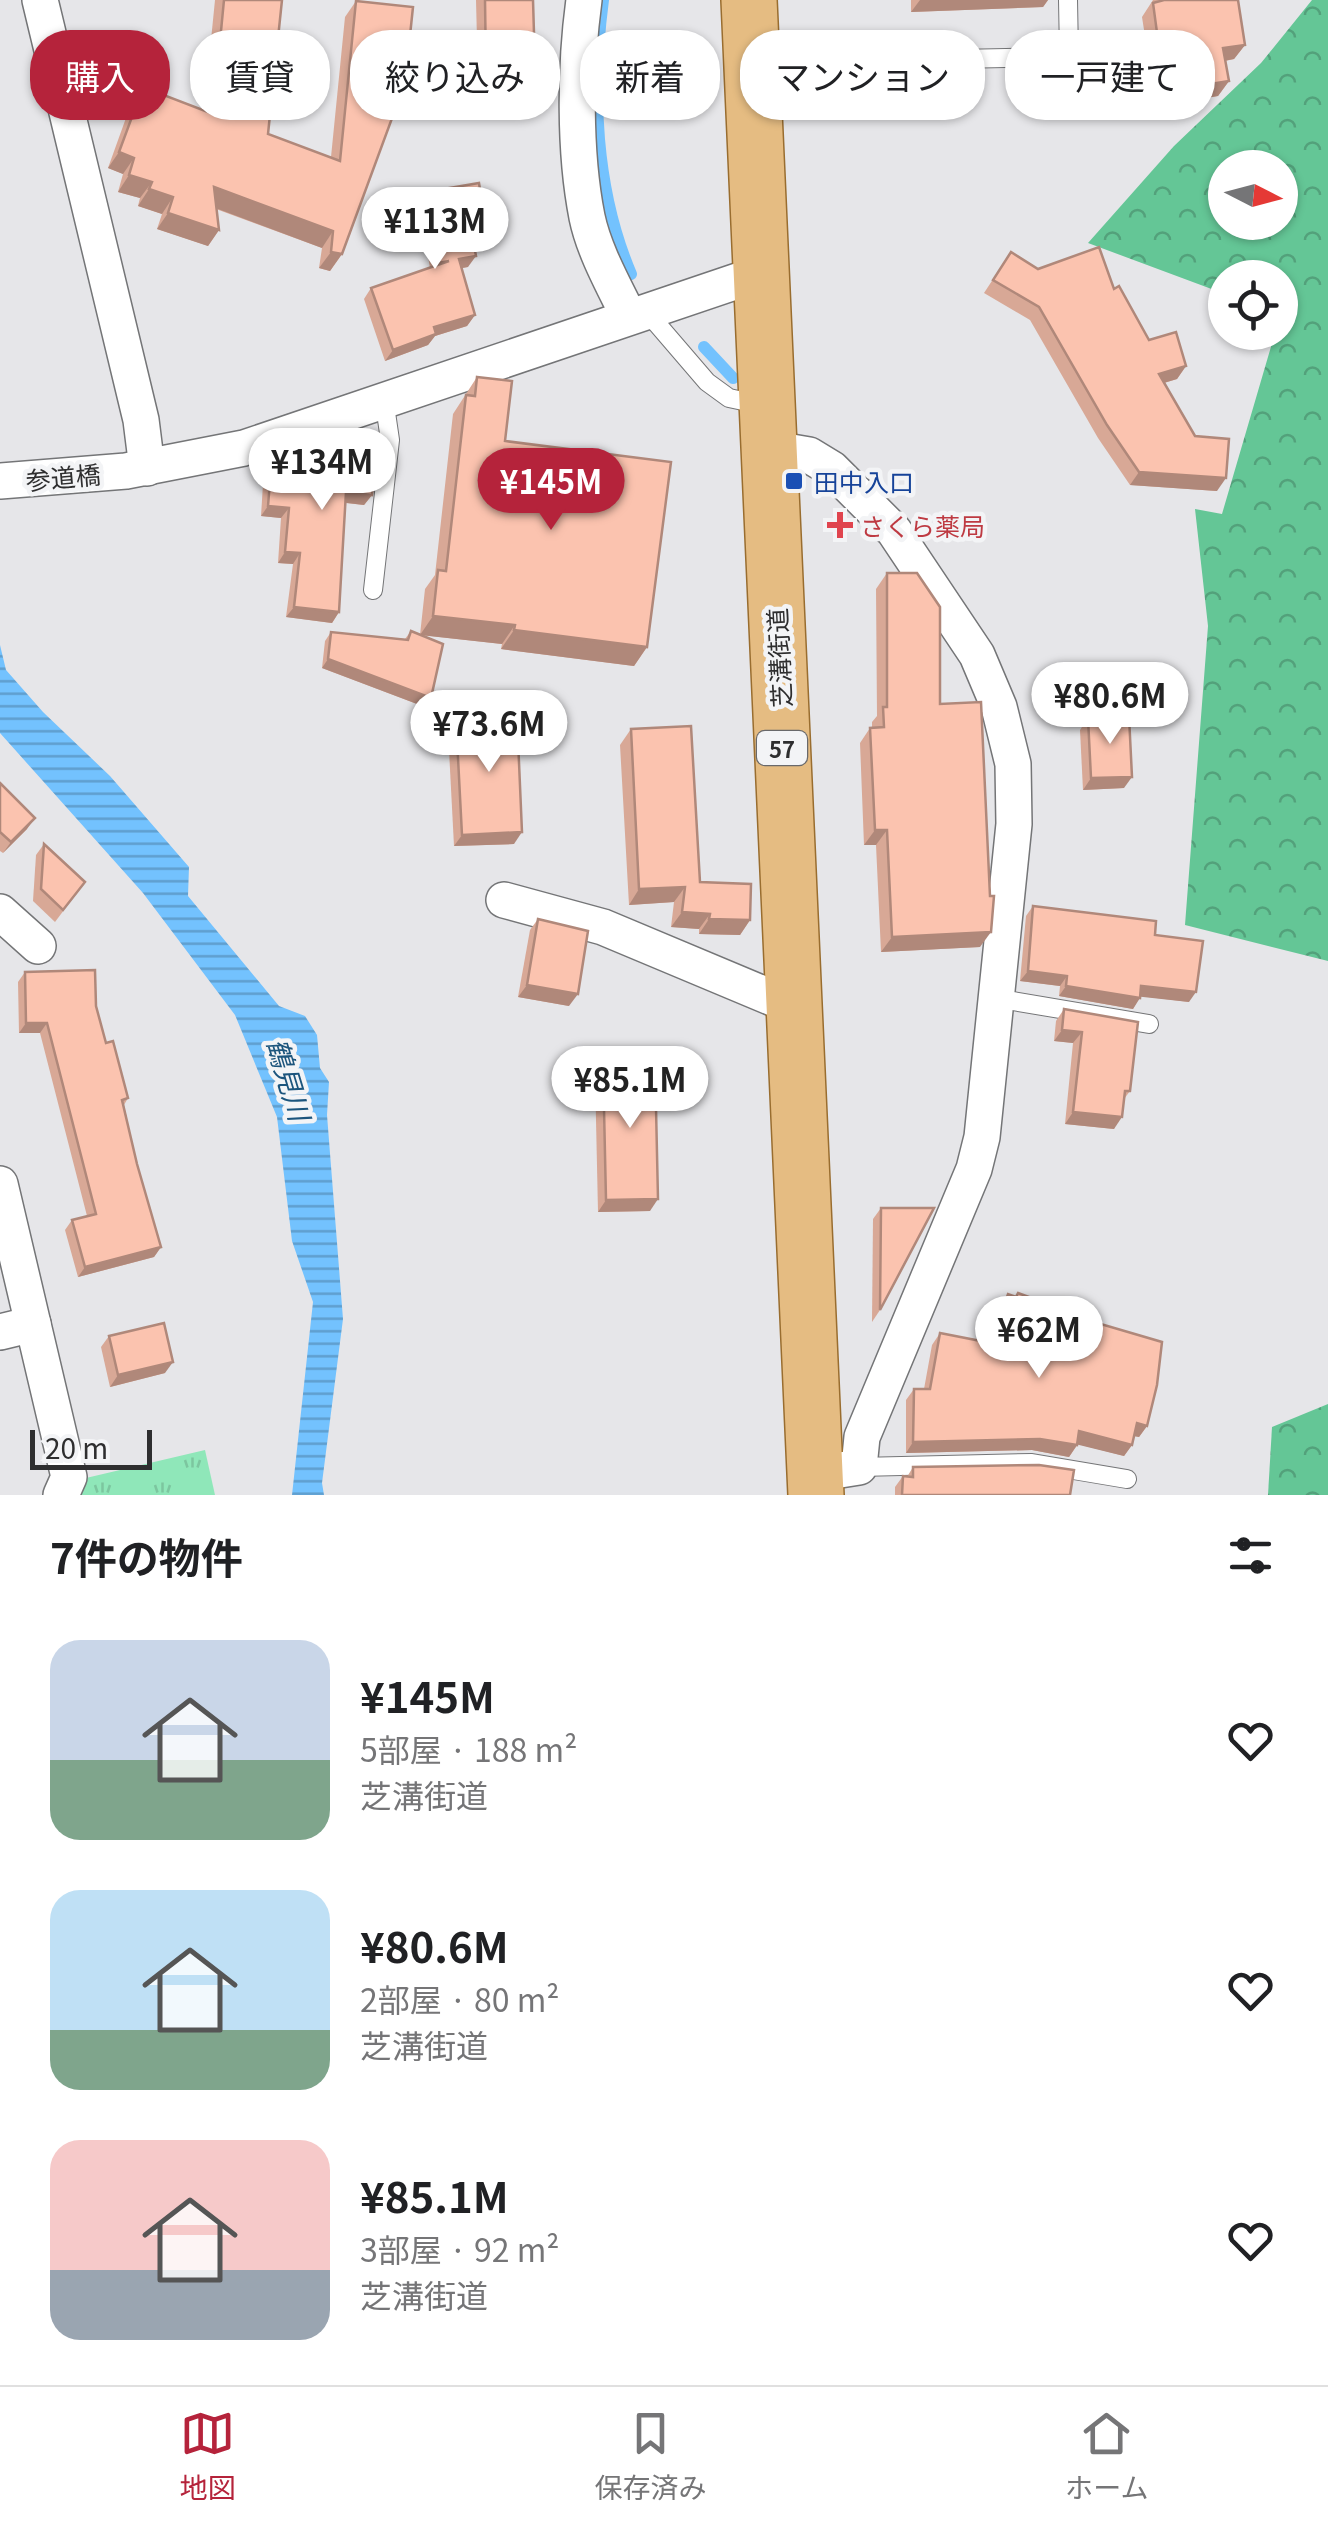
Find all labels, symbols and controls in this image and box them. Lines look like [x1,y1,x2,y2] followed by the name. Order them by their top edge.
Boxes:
[30,30,170,120] chip: 購入
[190,30,330,120] chip: 賃貸
[350,30,560,120] chip: 絞り込み
[580,30,720,120] chip: 新着
[740,30,985,120] chip: マンション
[1005,30,1215,120] chip: 一戸建て
[1208,150,1298,240] north arrow
[1208,150,1298,350] map controls
[365,187,505,272] pin: ¥113M
[384,196,486,242] text: ¥113M
[1208,260,1298,350] button: locate
[252,428,392,513] pin: ¥134M
[271,437,373,483] text: ¥134M
[481,448,621,533] pin: ¥145M
[24,455,102,497] street label: 参道橋
[500,457,602,503] text: ¥145M
[814,463,914,499] place label: 田中入口
[783,470,805,492] marker: 田中入口
[860,507,985,543] place label: さくら薬局
[829,514,851,536] marker: さくら薬局
[757,607,799,709] street label: 芝溝街道
[1029,662,1191,747] pin: ¥80.6M
[1053,671,1167,717] text: ¥80.6M
[408,690,570,775] pin: ¥73.6M
[432,699,546,745] text: ¥73.6M
[757,731,807,765] road number: 57
[259,1033,322,1128] water label: 鶴見川
[549,1046,711,1131] pin: ¥85.1M
[573,1055,687,1101] text: ¥85.1M
[980,1296,1098,1381] pin: ¥62M
[997,1305,1081,1351] text: ¥62M
[30,1425,152,1470] scale bar
[45,1427,108,1467] text: 20 m
[50,1525,243,1586] text: 7件の物件
[1223,1528,1278,1583] icon: filters
[360,1664,495,1725] text: ¥145M
[130,1680,250,1800] icon: home
[1223,1713,1278,1768] icon: heart
[360,1725,577,1771] text: 5部屋 · 188 m²
[360,1771,488,1817] text: 芝溝街道
[360,1914,509,1975] text: ¥80.6M
[130,1930,250,2050] icon: home
[1223,1963,1278,2018] icon: heart
[360,1975,560,2021] text: 2部屋 · 80 m²
[360,2021,488,2067] text: 芝溝街道
[360,2164,509,2225] text: ¥85.1M
[130,2180,250,2300] icon: home
[1223,2213,1278,2268] icon: heart
[360,2225,560,2271] text: 3部屋 · 92 m²
[360,2271,488,2317] text: 芝溝街道
[179,2406,235,2506] tab: 地図
[594,2406,706,2506] tab: 保存済み
[1065,2406,1149,2506] tab: ホーム

